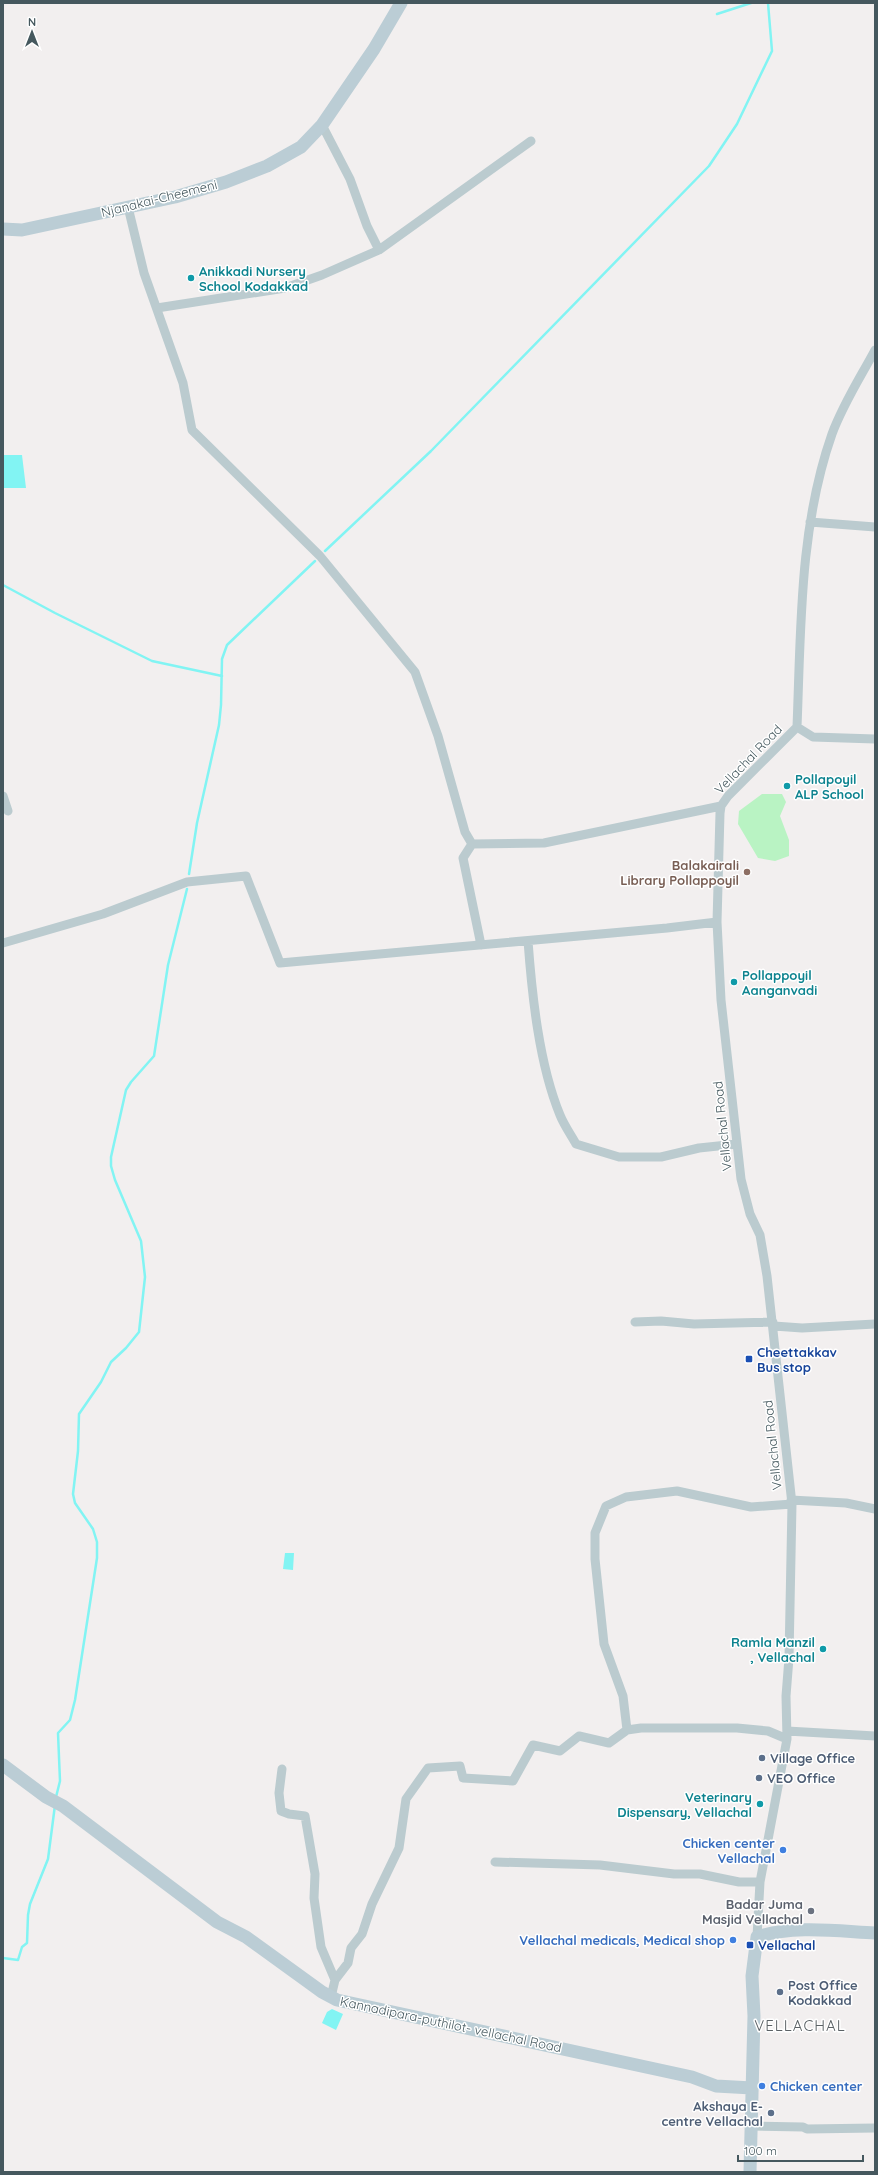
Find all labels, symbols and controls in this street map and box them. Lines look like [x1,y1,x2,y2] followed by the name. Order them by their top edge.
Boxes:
[12,12,52,52] north arrow
[28,15,36,29] text: N
[99,176,219,220] street label: Njanakai-Cheemeni
[199,263,308,294] place label: Anikkadi Nursery School Kodakkad
[186,273,196,283] marker: Anikkadi Nursery School Kodakkad
[711,721,785,797] street label: Vellachal Road
[795,771,864,802] place label: Pollapoyil ALP School
[782,781,792,791] marker: Pollapoyil ALP School
[620,857,739,888] place label: Balakairali Library Pollappoyil
[742,867,752,877] marker: Balakairali Library Pollappoyil
[742,967,817,998] place label: Pollappoyil Aanganvadi
[729,977,739,987] marker: Pollappoyil Aanganvadi
[709,1080,735,1172] street label: Vellachal Road
[757,1344,837,1375] place label: Cheettakkav Bus stop
[744,1354,754,1364] marker: Cheettakkav Bus stop
[759,1399,785,1491] street label: Vellachal Road
[731,1634,815,1665] place label: Ramla Manzil , Vellachal
[818,1644,828,1654] marker: Ramla Manzil , Vellachal
[770,1750,855,1766] place label: Village Office
[757,1753,767,1763] marker: Village Office
[767,1770,836,1786] place label: VEO Office
[754,1773,764,1783] marker: VEO Office
[617,1789,752,1820] place label: Veterinary Dispensary, Vellachal
[755,1799,765,1809] marker: Veterinary Dispensary, Vellachal
[682,1835,775,1866] place label: Chicken center Vellachal
[778,1845,788,1855] marker: Chicken center Vellachal
[702,1896,803,1927] place label: Badar Juma Masjid Vellachal
[806,1906,816,1916] marker: Badar Juma Masjid Vellachal
[519,1932,725,1948] place label: Vellachal medicals, Medical shop
[728,1935,738,1945] marker: Vellachal medicals, Medical shop
[758,1937,815,1953] place label: Vellachal
[745,1940,755,1950] marker: Vellachal
[788,1977,858,2008] place label: Post Office Kodakkad
[775,1987,785,1997] marker: Post Office Kodakkad
[339,1993,563,2055] street label: Kannadipara-puthilot- vellachal Road
[754,2016,846,2035] district label: VELLACHAL
[770,2078,863,2094] place label: Chicken center
[757,2081,767,2091] marker: Chicken center
[661,2098,763,2129] place label: Akshaya E- centre Vellachal
[766,2108,776,2118] marker: Akshaya E- centre Vellachal
[738,2137,863,2163] scale bar
[744,2143,777,2158] text: 100 m

